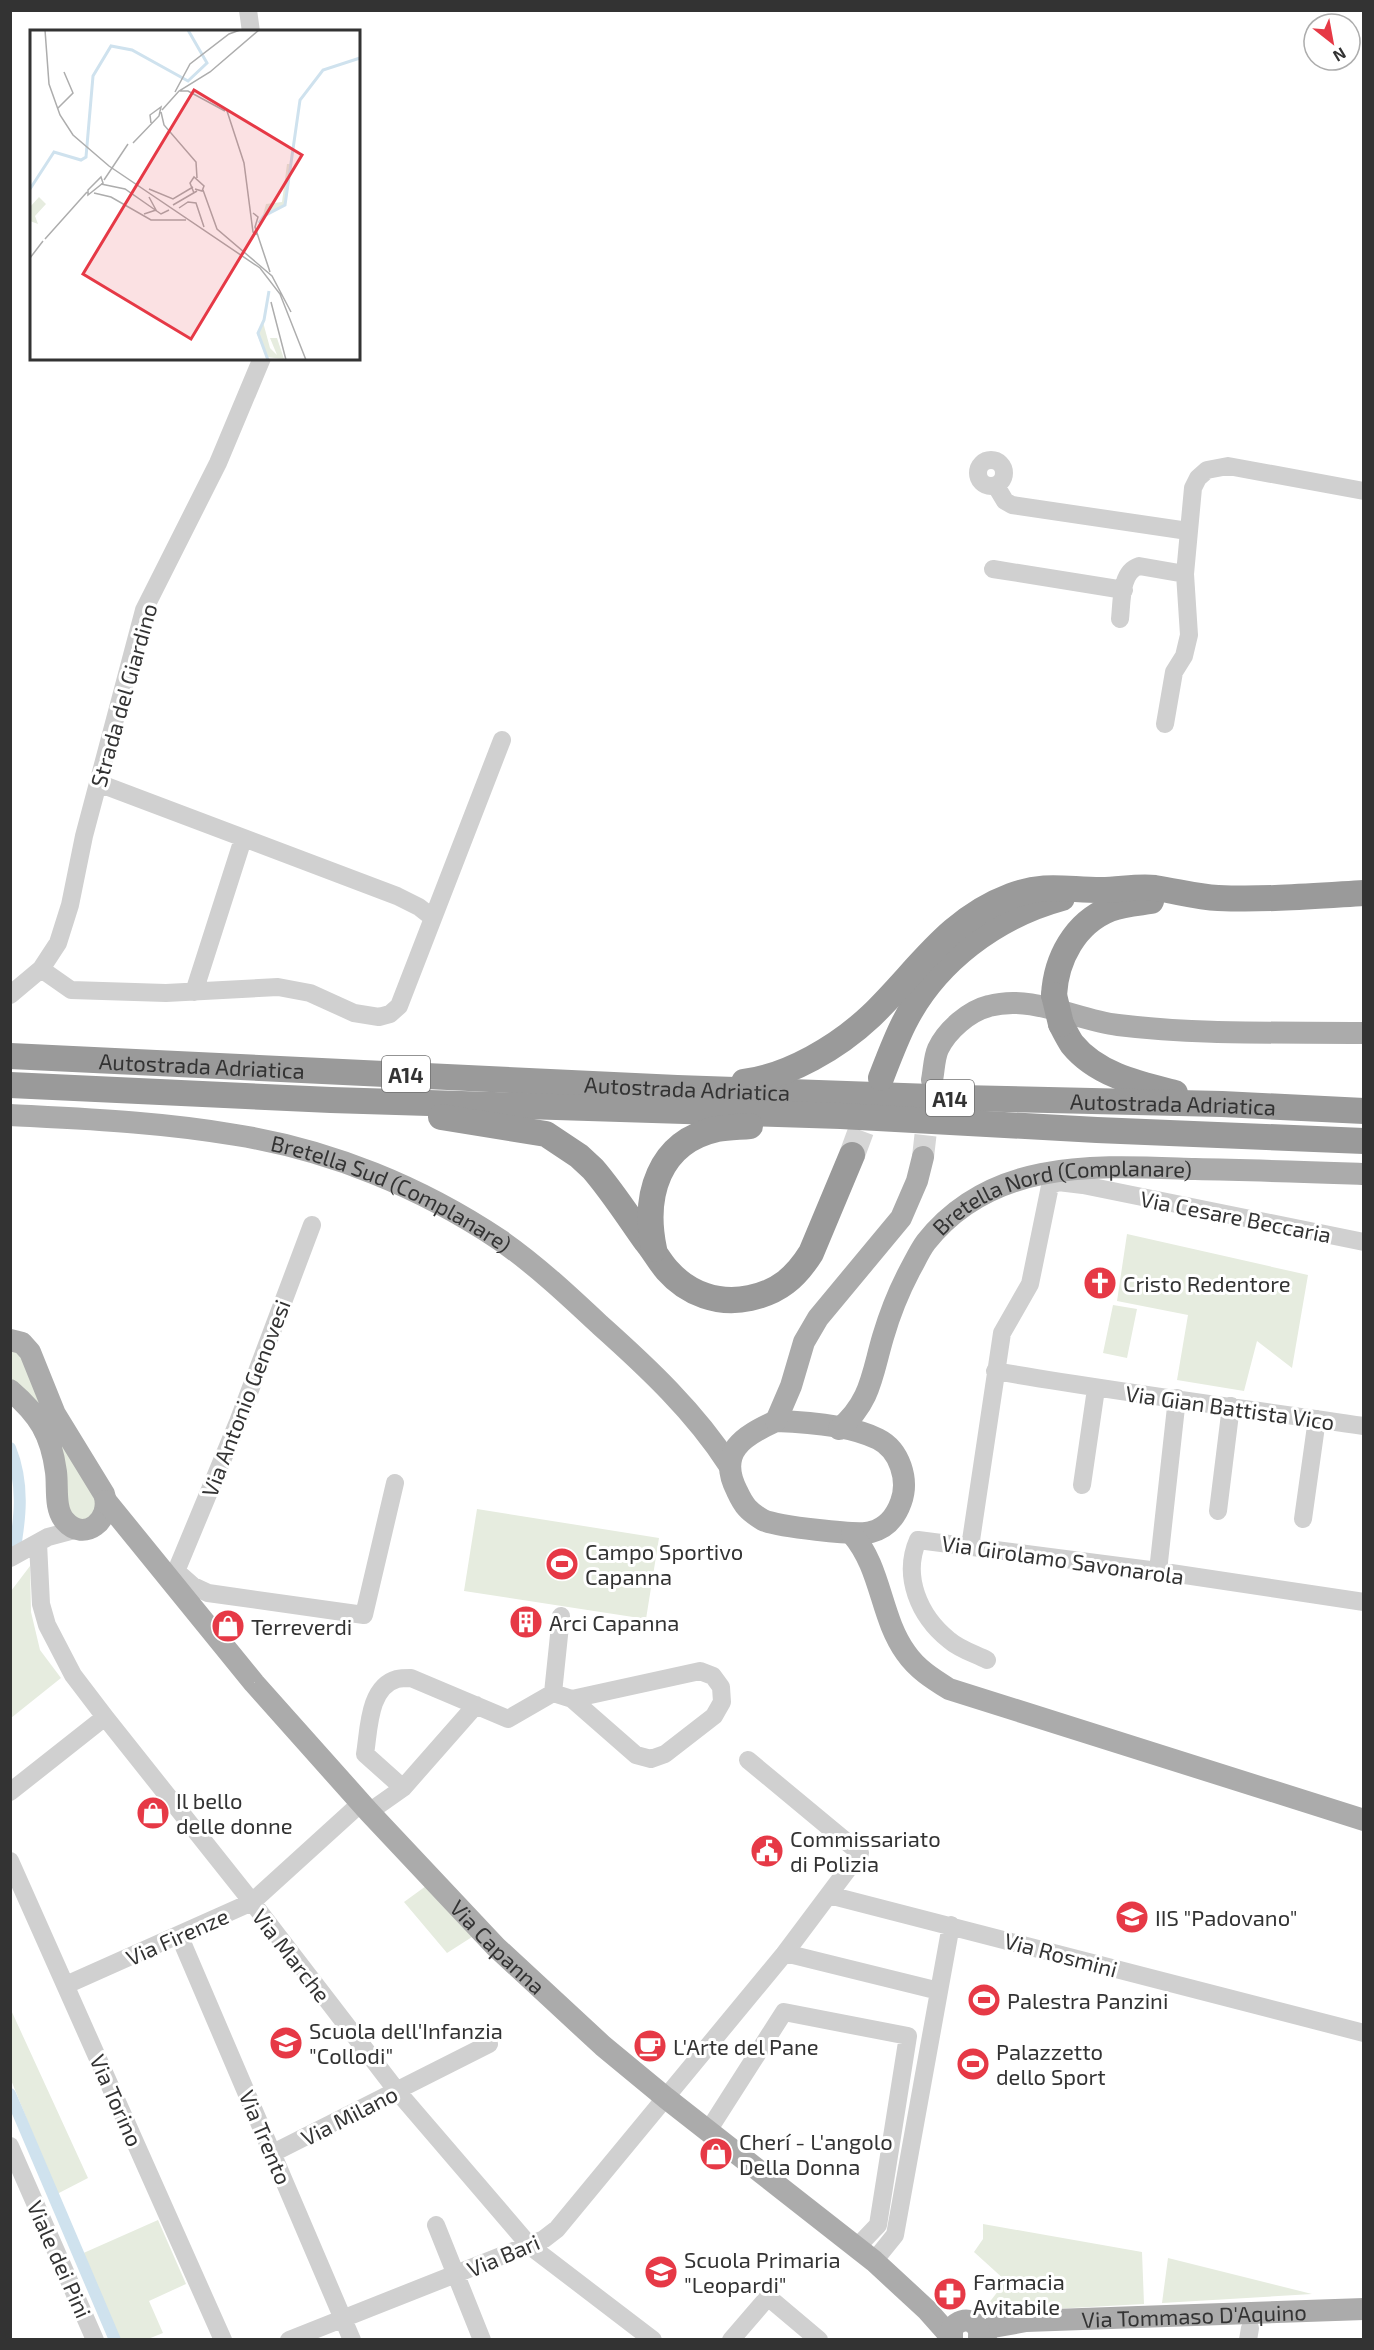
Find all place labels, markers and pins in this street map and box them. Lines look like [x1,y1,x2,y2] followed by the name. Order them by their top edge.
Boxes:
[1082,1265,1118,1301] church icon: Cristo Redentore
[1123,1270,1291,1296] place label: Cristo Redentore
[585,1538,743,1589] place label: Campo Sportivo Capanna
[544,1546,580,1582] sports icon: Campo Sportivo Capanna
[508,1604,544,1640] building icon: Arci Capanna
[210,1608,246,1644] shop icon: Terreverdi
[549,1609,679,1635] place label: Arci Capanna
[251,1613,352,1639] place label: Terreverdi
[176,1787,293,1838] place label: Il bello delle donne
[135,1795,171,1831] shop icon: Il bello delle donne
[790,1825,941,1876] place label: Commissariato di Polizia
[749,1833,785,1869] public building icon: Commissariato di Polizia
[1114,1899,1150,1935] school or university icon: IIS "Padovano"
[1155,1904,1298,1930] place label: IIS "Padovano"
[966,1982,1002,2018] sports icon: Palestra Panzini
[1007,1987,1168,2013] place label: Palestra Panzini
[309,2017,503,2068] place label: Scuola dell'Infanzia "Collodi"
[268,2025,304,2061] school or university icon: Scuola dell'Infanzia "Collodi"
[632,2028,668,2064] cafe icon: L'Arte del Pane
[673,2033,819,2059] place label: L'Arte del Pane
[996,2038,1106,2089] place label: Palazzetto dello Sport
[955,2046,991,2082] sports icon: Palazzetto dello Sport
[739,2128,893,2179] place label: Cherí - L'angolo Della Donna
[698,2136,734,2172] shop icon: Cherí - L'angolo Della Donna
[684,2246,841,2297] place label: Scuola Primaria "Leopardi"
[643,2254,679,2290] school or university icon: Scuola Primaria "Leopardi"
[973,2268,1065,2319] place label: Farmacia Avitabile
[932,2276,968,2312] pharmacy icon: Farmacia Avitabile

